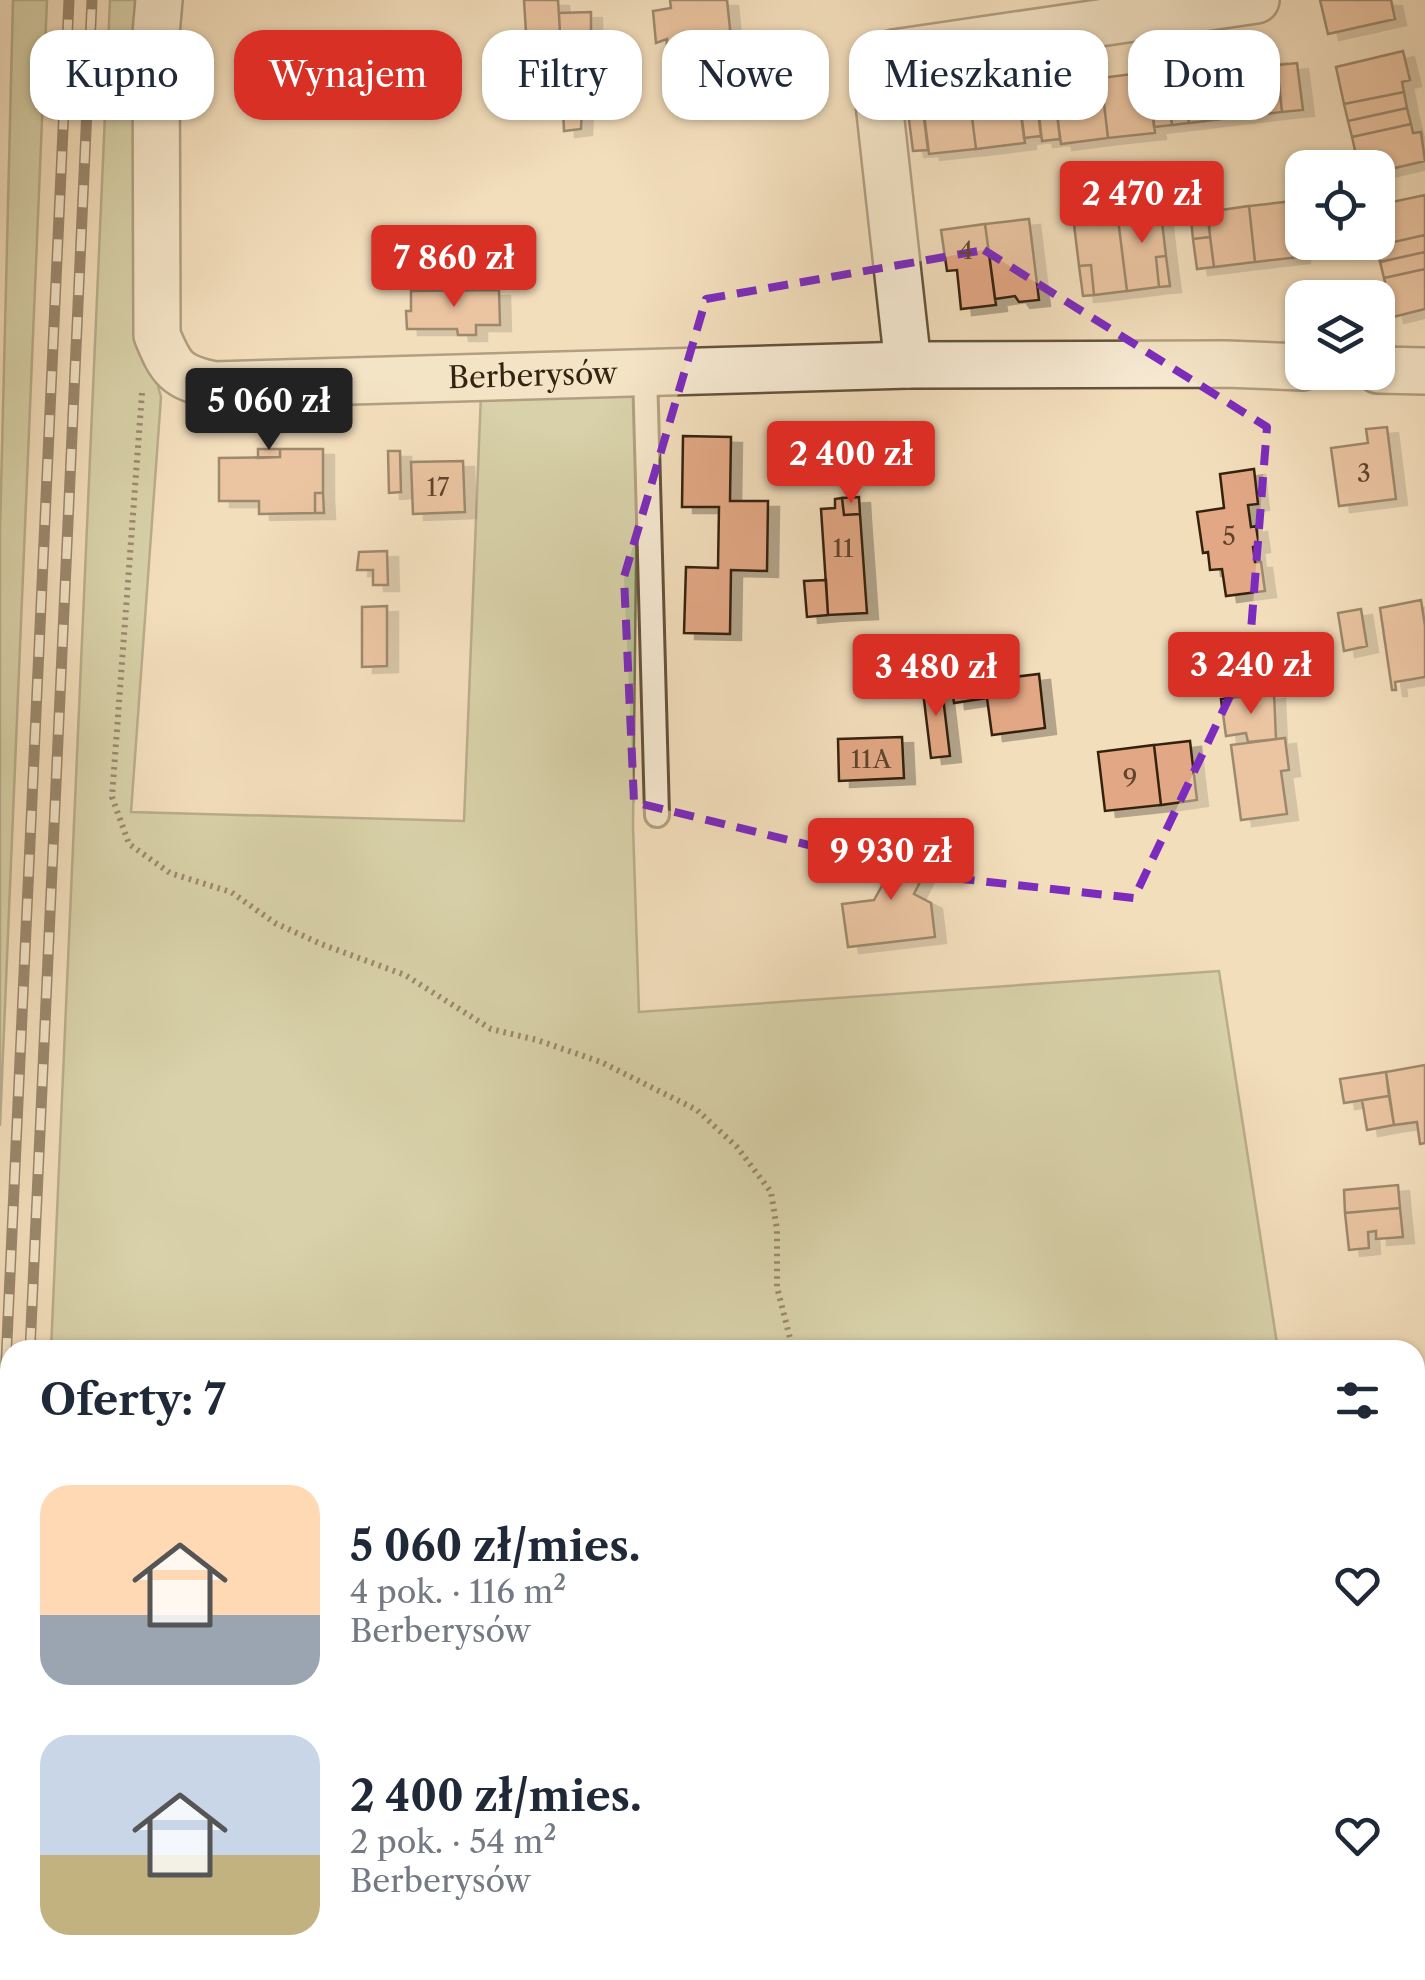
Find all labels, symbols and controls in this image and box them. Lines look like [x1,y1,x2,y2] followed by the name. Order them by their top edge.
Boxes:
[30,30,214,120] chip: Kupno
[234,30,462,120] chip: Wynajem
[482,30,642,120] chip: Filtry
[662,30,829,120] chip: Nowe
[849,30,1108,120] chip: Mieszkanie
[1128,30,1280,120] chip: Dom
[1285,150,1395,390] map controls
[1285,150,1395,260] button: locate
[1039,161,1245,246] pin: 2 470 zł
[1082,174,1202,213] text: 2 470 zł
[351,225,557,310] pin: 7 860 zł
[959,235,973,266] house number: 4
[393,238,515,277] text: 7 860 zł
[1285,280,1395,390] button: layers
[447,354,619,396] street label: Berberysów
[166,368,372,453] pin: 5 060 zł
[207,381,331,420] text: 5 060 zł
[748,421,954,506] pin: 2 400 zł
[789,434,913,473] text: 2 400 zł
[1357,458,1371,489] house number: 3
[427,472,450,503] house number: 17
[1222,521,1236,552] house number: 5
[832,533,854,564] house number: 11
[1148,632,1354,717] pin: 3 240 zł
[833,634,1039,719] pin: 3 480 zł
[1190,645,1312,684] text: 3 240 zł
[875,647,997,686] text: 3 480 zł
[851,744,892,775] house number: 11A
[1123,763,1137,794] house number: 9
[788,818,994,903] pin: 9 930 zł
[830,831,952,870] text: 9 930 zł
[1330,1373,1385,1428] icon: filters
[40,1374,226,1426] text: Oferty: 7
[350,1520,640,1572] text: 5 060 zł/mies.
[120,1525,240,1645] icon: home
[1330,1558,1385,1613] icon: heart
[350,1572,566,1611] text: 4 pok. · 116 m²
[350,1611,531,1650] text: Berberysów
[350,1770,642,1822] text: 2 400 zł/mies.
[120,1775,240,1895] icon: home
[1330,1808,1385,1863] icon: heart
[350,1822,556,1861] text: 2 pok. · 54 m²
[350,1861,531,1900] text: Berberysów

